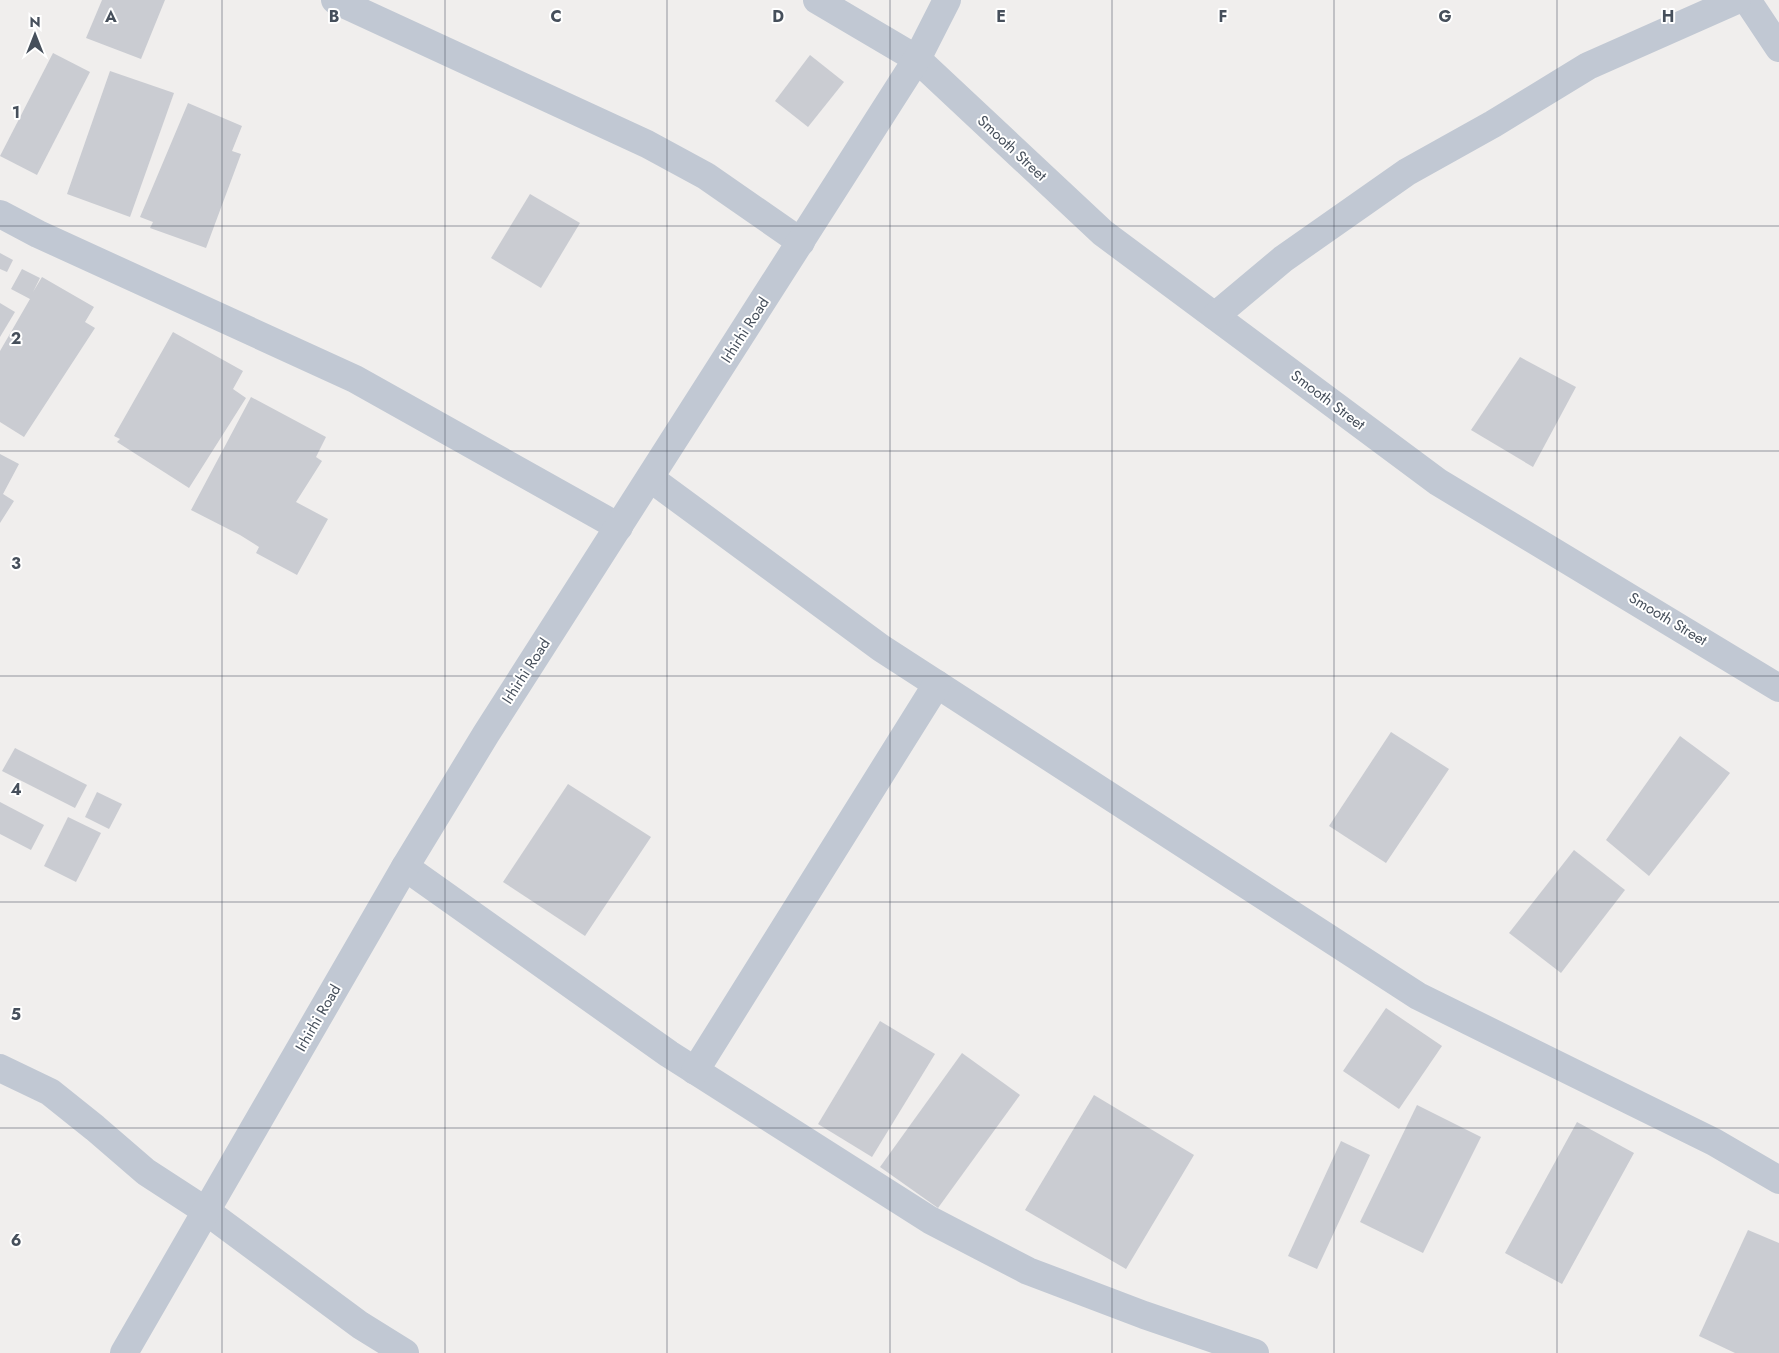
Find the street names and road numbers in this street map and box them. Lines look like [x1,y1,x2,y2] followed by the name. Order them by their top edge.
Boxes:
[972,110,1052,186] street label: Smooth Street
[716,293,774,367] street label: Irhirhi Road
[1286,365,1370,436] street label: Smooth Street
[1625,587,1712,651] street label: Smooth Street
[497,634,555,708] street label: Irhirhi Road
[290,980,346,1056] street label: Irhirhi Road

